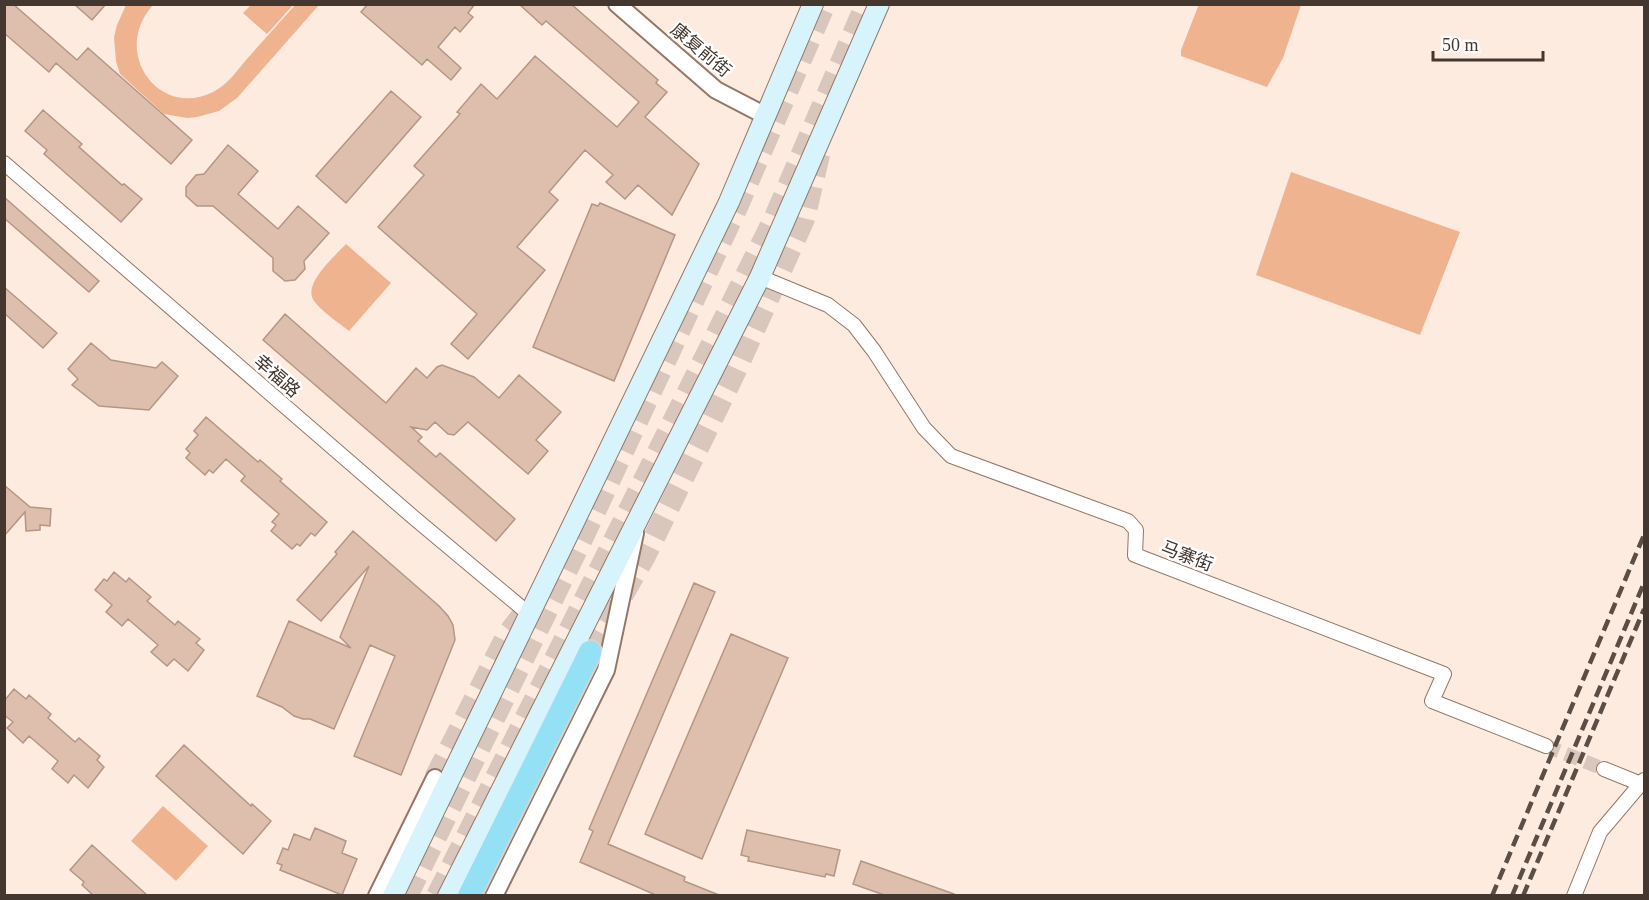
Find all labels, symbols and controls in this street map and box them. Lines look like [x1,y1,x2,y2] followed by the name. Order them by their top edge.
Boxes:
[667,19,735,81] street label: 康复前街
[1433,24,1542,62] scale bar
[1442,35,1479,55] text: 50 m
[250,351,304,401] street label: 幸福路
[1158,537,1216,575] street label: 马寨街

